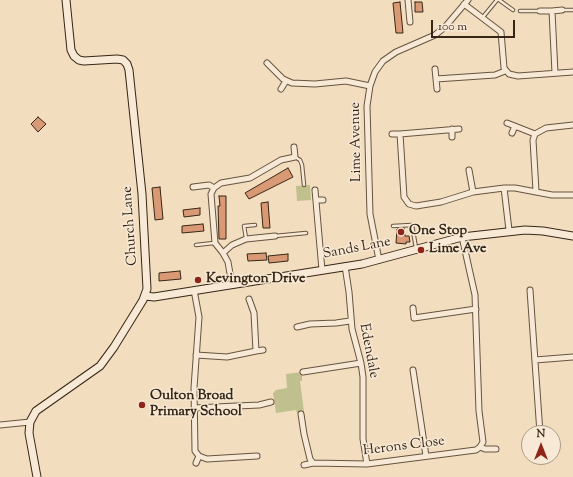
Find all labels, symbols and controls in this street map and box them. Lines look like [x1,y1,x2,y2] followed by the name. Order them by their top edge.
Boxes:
[433,12,517,38] scale bar
[438,18,467,36] text: 100 m
[348,102,366,182] street label: Lime Avenue
[120,186,142,266] street label: Church Lane
[409,224,467,240] place label: One Stop
[396,227,406,237] marker: One Stop
[322,234,392,264] street label: Sands Lane
[429,242,486,258] place label: Lime Ave
[416,245,426,255] marker: Lime Ave
[206,272,305,288] place label: Kevington Drive
[193,275,203,285] marker: Kevington Drive
[354,322,382,380] street label: Edendale
[150,389,242,422] place label: Oulton Broad Primary School
[137,400,147,410] marker: Oulton Broad Primary School
[521,425,561,465] north arrow
[537,426,545,442] text: N
[362,434,446,460] street label: Herons Close

